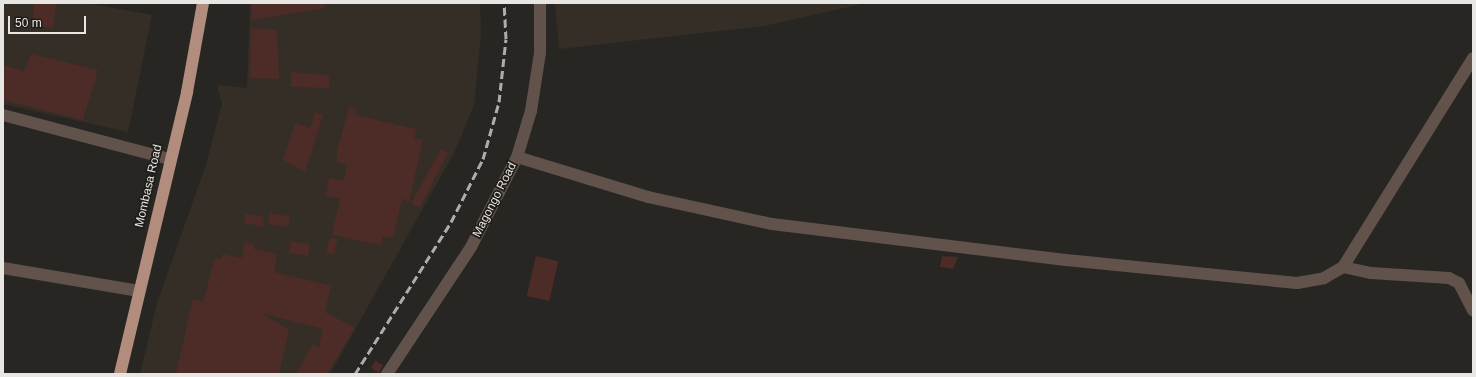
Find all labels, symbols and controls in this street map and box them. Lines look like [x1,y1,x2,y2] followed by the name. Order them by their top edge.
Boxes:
[10,8,88,34] scale bar
[15,16,42,30] text: 50 m
[132,143,166,229] street label: Mombasa Road
[470,160,520,240] street label: Magongo Road

